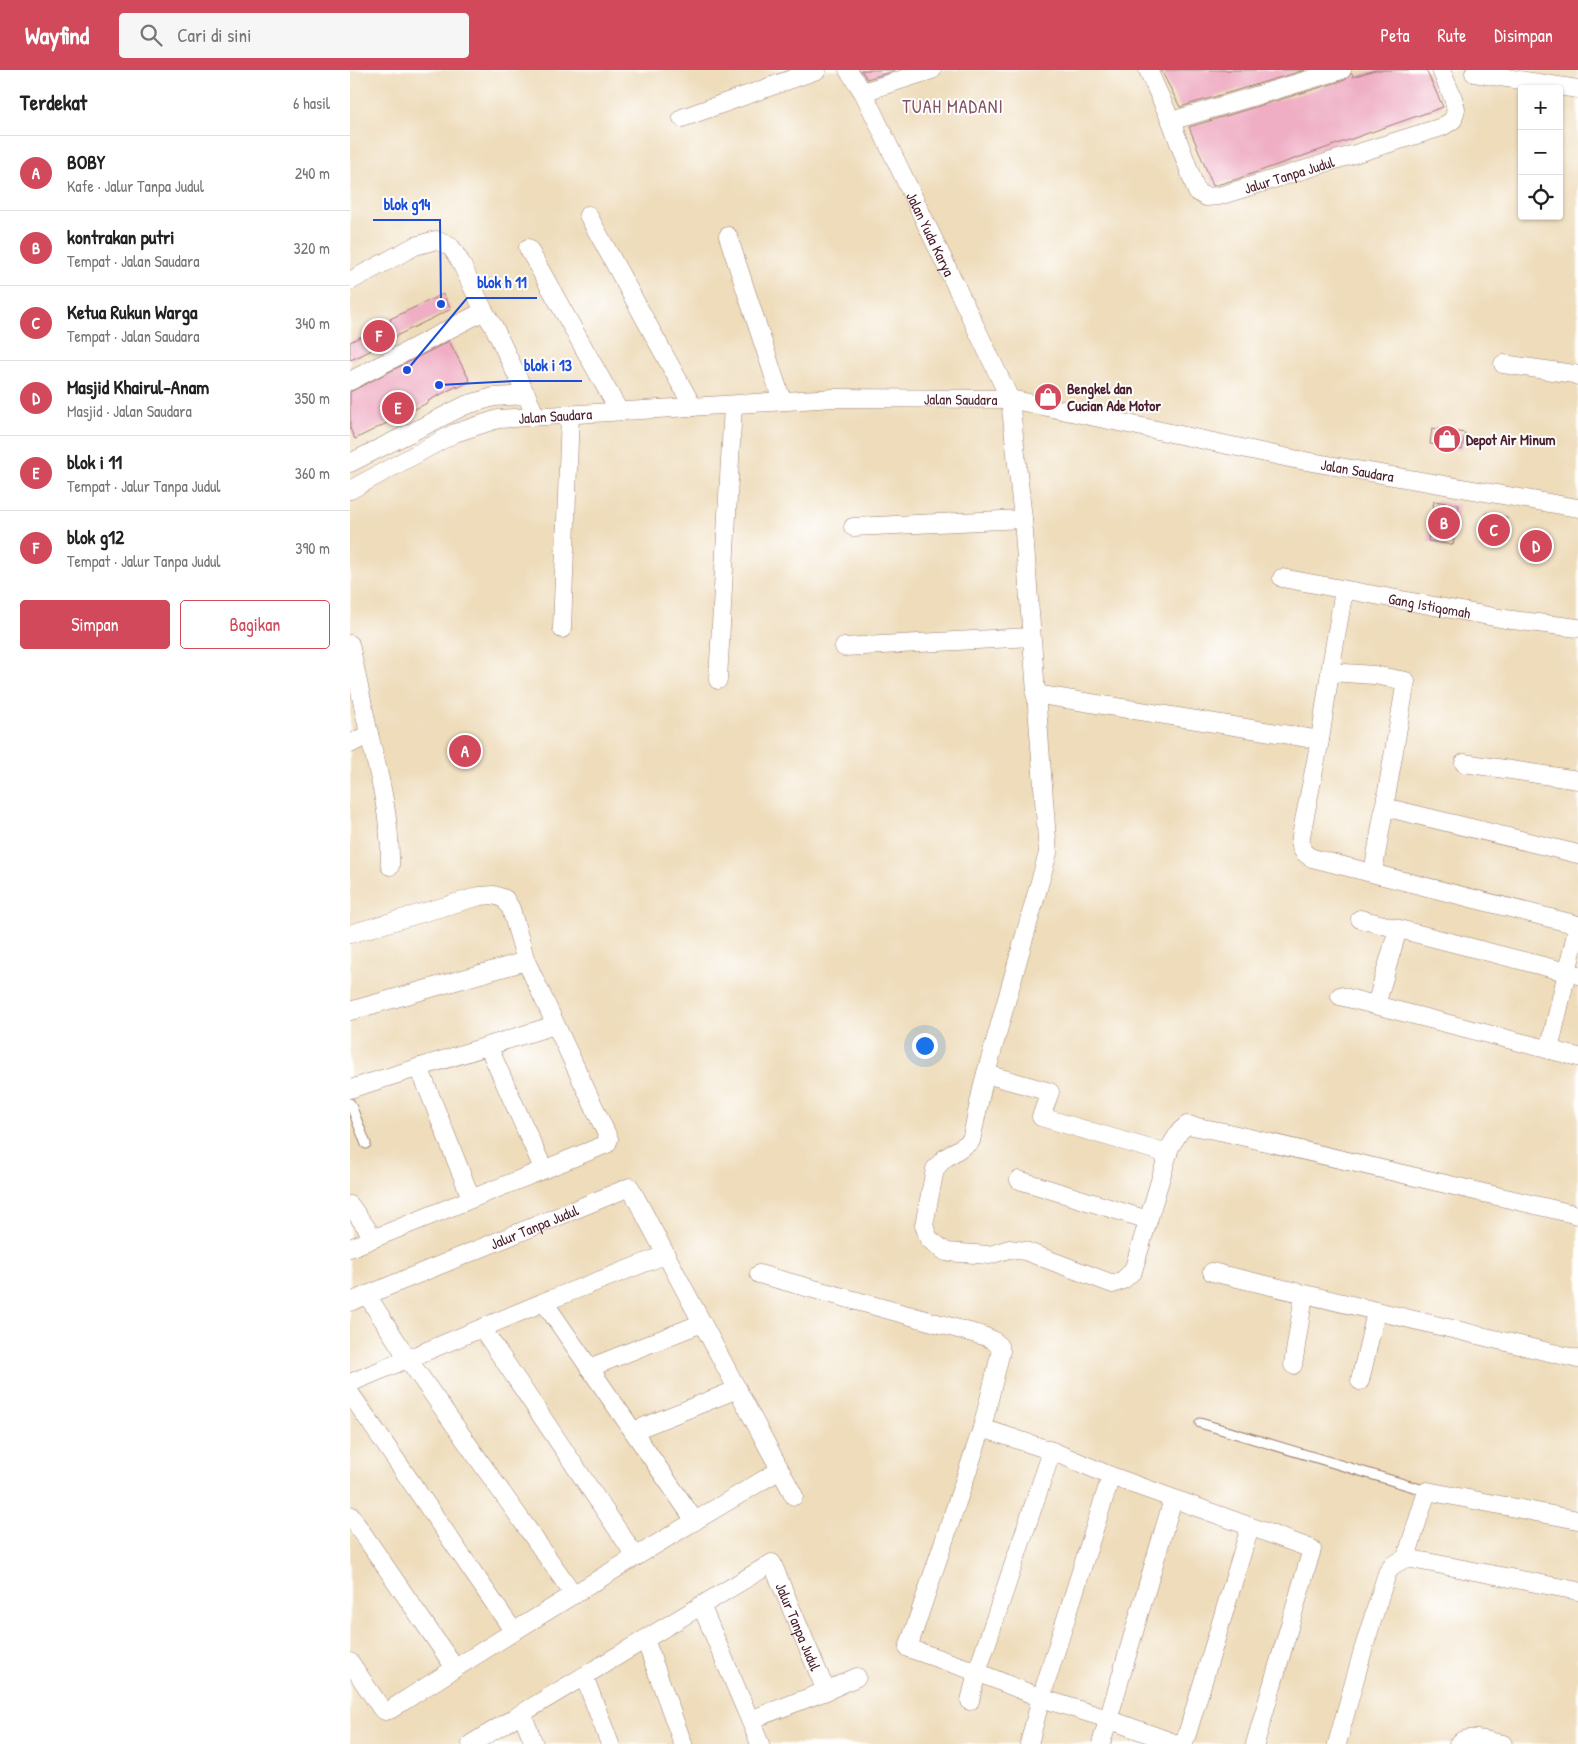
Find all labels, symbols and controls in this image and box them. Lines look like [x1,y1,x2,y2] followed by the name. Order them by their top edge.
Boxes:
[119,13,469,58] search box
[25,19,89,51] text: Wayfind
[137,21,165,49] icon: search
[177,22,251,48] text: Cari di sini
[1381,23,1410,48] text: Peta
[1438,23,1466,48] text: Rute
[1494,23,1553,48] text: Disimpan
[1518,85,1563,220] map controls
[1518,85,1563,130] button: +
[20,88,87,117] text: Terdekat
[293,92,330,114] text: 6 hasil
[902,94,1004,119] district label: TUAH MADANI
[1518,130,1563,175] button: −
[67,149,105,175] text: BOBY
[1241,151,1337,198] street label: Jalur Tanpa Judul
[32,162,40,184] text: A
[295,162,330,184] text: 240 m
[67,175,204,197] text: Kafe · Jalur Tanpa Judul
[1518,175,1563,220] button: locate
[902,188,960,280] street label: Jalan Yuda Karya
[373,189,440,220] callout: blok g14
[384,193,430,216] text: blok g14
[67,224,175,250] text: kontrakan putri
[32,237,40,259] text: B
[294,237,330,259] text: 320 m
[67,250,200,272] text: Tempat · Jalan Saudara
[467,267,537,298] callout: blok h 11
[477,271,527,293] text: blok h 11
[67,299,198,325] text: Ketua Rukun Warga
[32,312,40,334] text: C
[295,312,330,334] text: 340 m
[363,317,395,355] pin: F
[67,325,200,347] text: Tempat · Jalan Saudara
[514,350,582,381] callout: blok i 13
[524,354,572,376] text: blok i 13
[67,374,209,400] text: Masjid Khairul-Anam
[1067,378,1161,416] place label: Bengkel dan Cucian Ade Motor
[1033,382,1063,412] shop icon: Bengkel dan Cucian Ade Motor
[32,387,40,409] text: D
[294,387,330,409] text: 350 m
[924,388,998,409] street label: Jalan Saudara
[382,389,414,427] pin: E
[67,400,192,422] text: Masjid · Jalan Saudara
[518,403,593,428] street label: Jalan Saudara
[1432,424,1462,454] shop icon: Depot Air Minum
[1466,429,1555,451] place label: Depot Air Minum
[67,449,122,475] text: blok i 11
[1319,453,1396,487] street label: Jalan Saudara
[32,462,40,484] text: E
[295,462,330,484] text: 360 m
[67,475,221,497] text: Tempat · Jalur Tanpa Judul
[1428,504,1460,542] pin: B
[1478,511,1510,549] pin: C
[67,524,124,550] text: blok g12
[1520,527,1552,565] pin: D
[33,537,39,559] text: F
[295,537,330,559] text: 390 m
[67,550,221,572] text: Tempat · Jalur Tanpa Judul
[1387,587,1472,623] street label: Gang Istiqomah
[20,600,170,649] button: Simpan
[180,600,330,649] button: Bagikan
[449,732,481,770] pin: A
[912,1033,938,1059] your location
[487,1199,581,1254] street label: Jalur Tanpa Judul
[771,1579,827,1674] street label: Jalur Tanpa Judul

